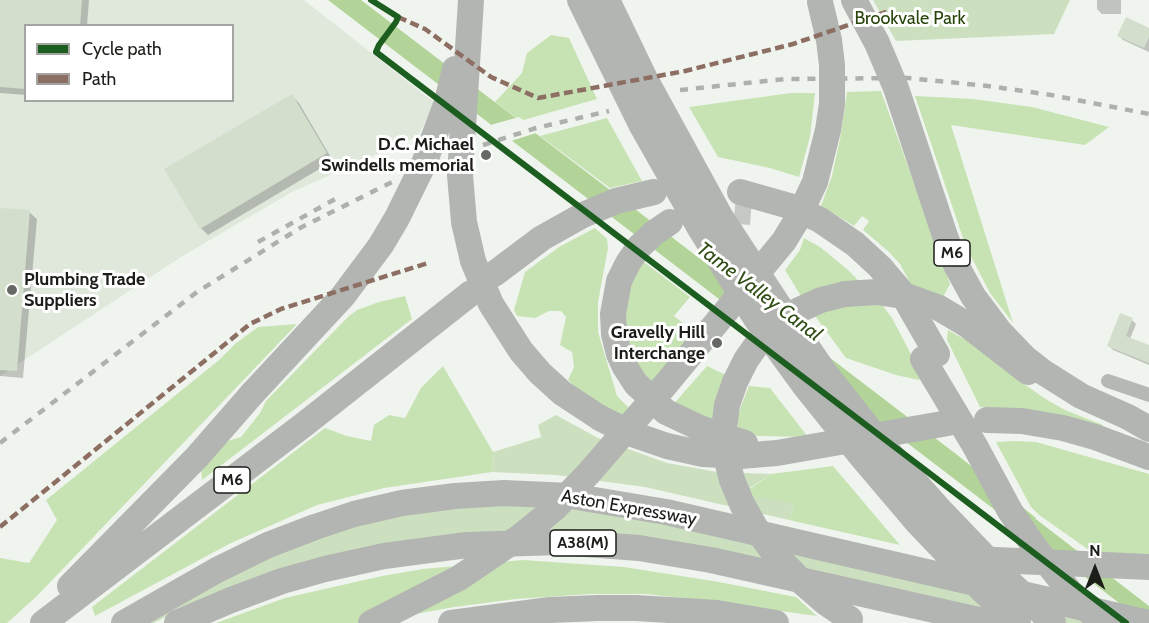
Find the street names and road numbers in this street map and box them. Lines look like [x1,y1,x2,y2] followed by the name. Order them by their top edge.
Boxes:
[934,240,970,266] road number: M6
[214,467,250,493] road number: M6
[560,485,698,531] street label: Aston Expressway
[550,530,616,556] road number: A38(M)

